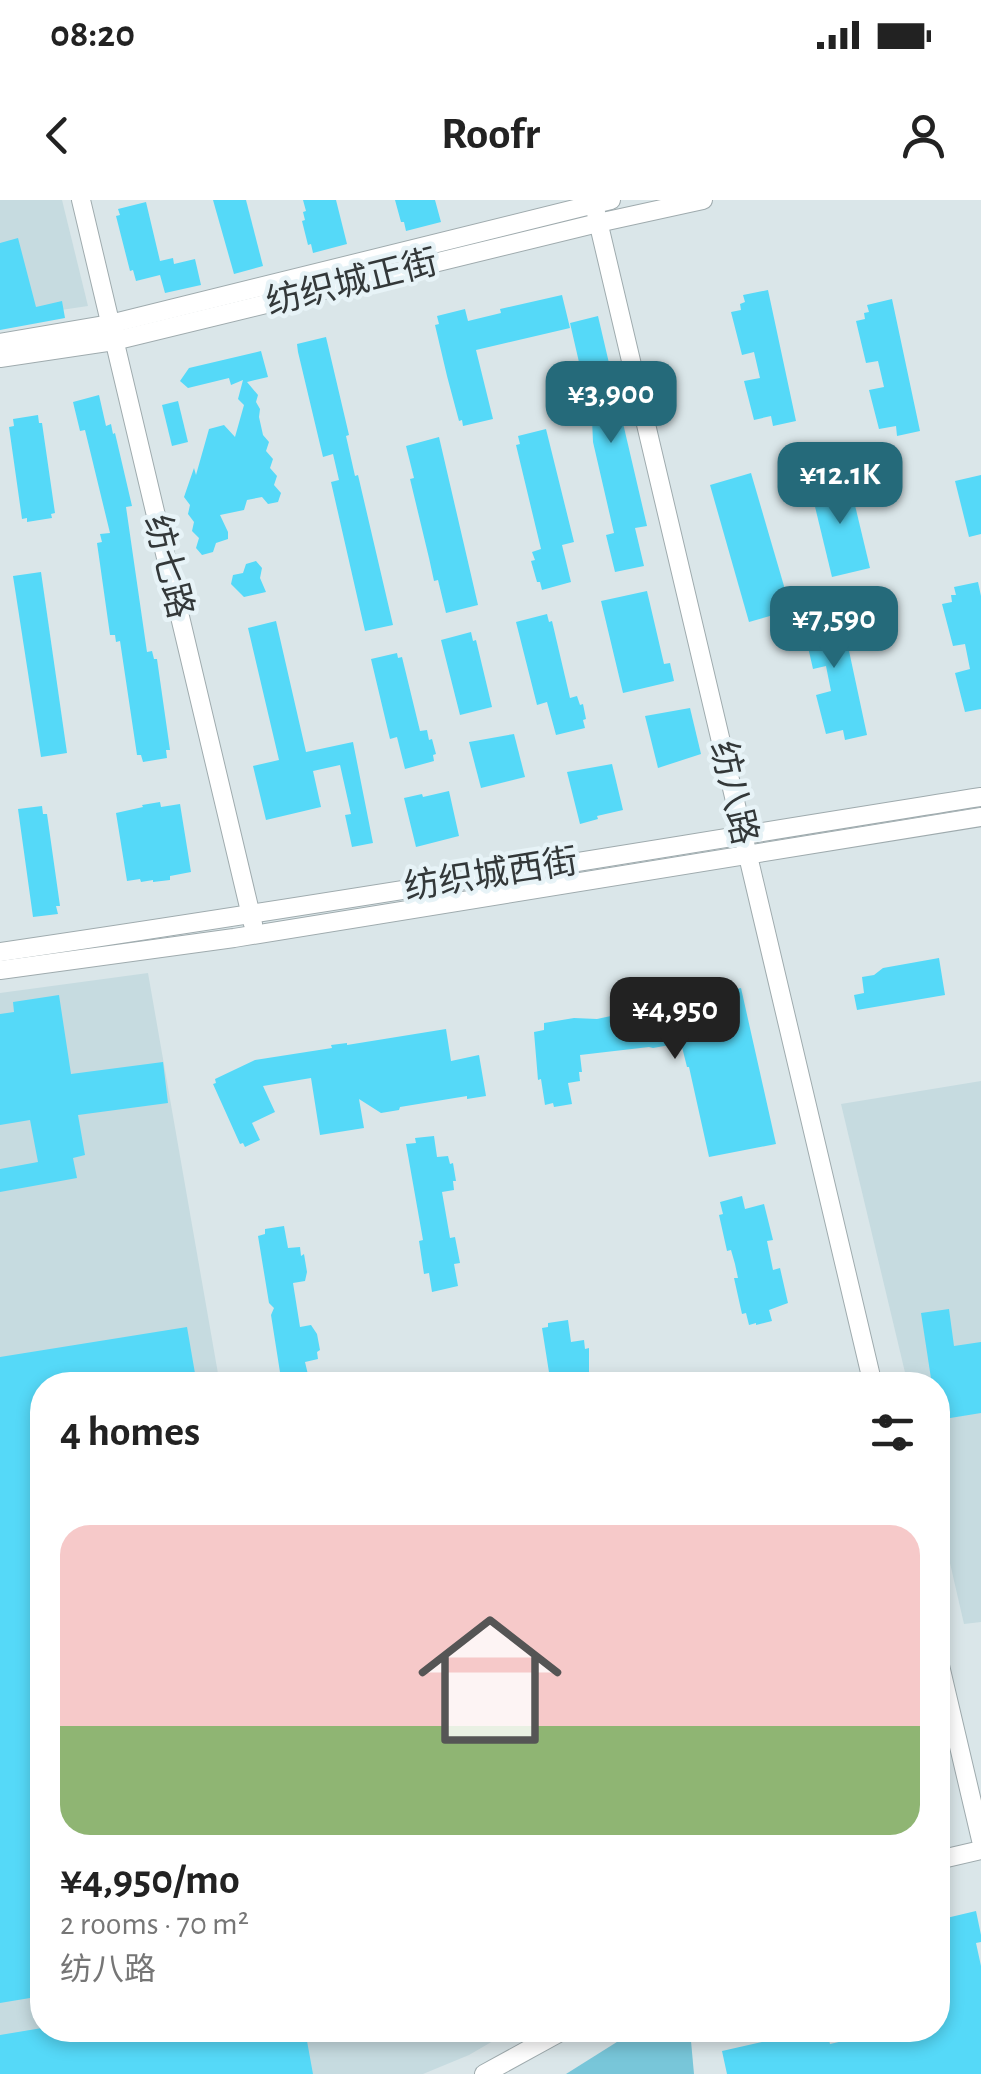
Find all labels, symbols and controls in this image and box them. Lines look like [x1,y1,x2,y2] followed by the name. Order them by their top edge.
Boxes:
[50,16,135,54] text: 08:20
[30,108,85,163] icon: back
[896,108,951,163] icon: person
[441,112,540,157] text: Roofr
[262,243,441,321] street label: 纺织城正街
[530,361,692,446] pin: ¥3,900
[568,377,654,409] text: ¥3,900
[759,442,921,527] pin: ¥12.1K
[800,458,880,490] text: ¥12.1K
[138,511,200,622] street label: 纺七路
[753,586,915,671] pin: ¥7,590
[792,602,876,634] text: ¥7,590
[704,737,764,848] street label: 纺八路
[402,842,580,906] street label: 纺织城西街
[594,977,756,1062] pin: ¥4,950
[632,993,718,1025] text: ¥4,950
[865,1405,920,1460] icon: filters
[60,1411,200,1453] text: 4 homes
[400,1590,580,1770] icon: home
[60,1859,240,1901] text: ¥4,950/mo
[60,1908,249,1940] text: 2 rooms · 70 m²
[60,1954,156,1986] text: 纺八路

